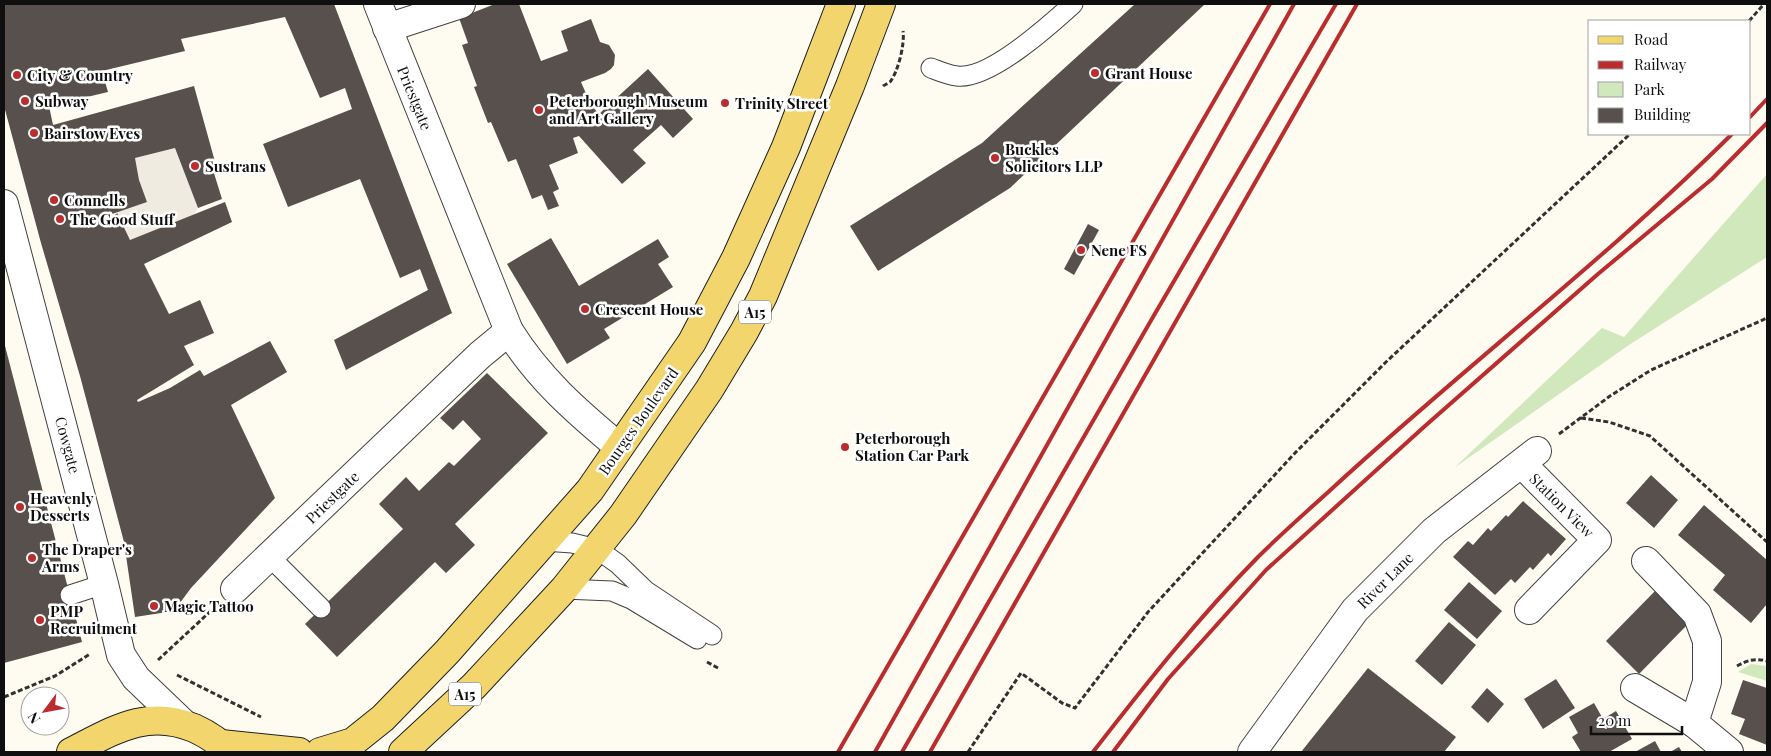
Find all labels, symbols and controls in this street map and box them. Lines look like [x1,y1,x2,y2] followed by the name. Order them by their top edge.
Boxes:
[1588,20,1751,135] legend
[1634,29,1668,49] text: Road
[1634,54,1687,74] text: Railway
[393,63,437,133] street label: Priestgate
[1105,63,1193,83] place label: Grant House
[27,65,133,85] place label: City & Country
[1089,67,1101,79] marker: Grant House
[11,69,23,81] marker: City & Country
[1634,79,1666,99] text: Park
[35,91,89,111] place label: Subway
[549,91,708,128] place label: Peterborough Museum and Art Gallery
[735,93,829,113] place label: Trinity Street
[19,95,31,107] marker: Subway
[719,97,731,109] marker: Trinity Street
[533,104,545,116] marker: Peterborough Museum and Art Gallery
[1634,104,1691,124] text: Building
[44,123,140,143] place label: Bairstow Eves
[28,127,40,139] marker: Bairstow Eves
[1005,139,1103,176] place label: Buckles Solicitors LLP
[989,152,1001,164] marker: Buckles Solicitors LLP
[205,156,266,176] place label: Sustrans
[189,160,201,172] marker: Sustrans
[64,190,125,210] place label: Connells
[48,194,60,206] marker: Connells
[70,209,176,229] place label: The Good Stuff
[54,213,66,225] marker: The Good Stuff
[1091,240,1147,260] place label: Nene FS
[1075,244,1087,256] marker: Nene FS
[595,299,704,319] place label: Crescent House
[739,300,771,324] road number: A15
[579,303,591,315] marker: Crescent House
[594,363,683,479] street label: Bourges Boulevard
[51,414,85,476] street label: Cowgate
[855,428,969,465] place label: Peterborough Station Car Park
[839,441,851,453] marker: Peterborough Station Car Park
[301,466,363,528] street label: Priestgate
[1525,468,1599,542] street label: Station View
[30,488,94,525] place label: Heavenly Desserts
[14,501,26,513] marker: Heavenly Desserts
[41,539,132,576] place label: The Draper's Arms
[1353,548,1417,612] street label: River Lane
[26,552,38,564] marker: The Draper's Arms
[164,596,254,616] place label: Magic Tattoo
[148,600,160,612] marker: Magic Tattoo
[50,601,138,638] place label: PMP Recruitment
[34,614,46,626] marker: PMP Recruitment
[449,682,481,706] road number: A15
[20,686,70,736] north arrow
[1591,704,1682,736] scale bar
[23,709,44,727] text: N
[1598,710,1632,730] text: 20 m

